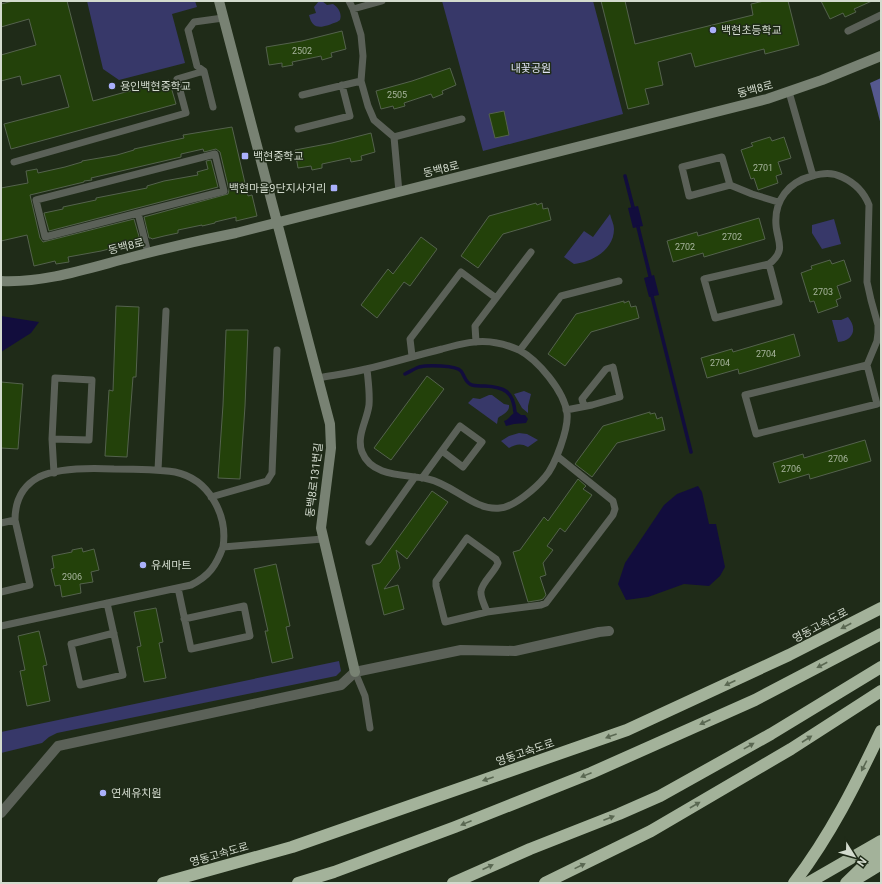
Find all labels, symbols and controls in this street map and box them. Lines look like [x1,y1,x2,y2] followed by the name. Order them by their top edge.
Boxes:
[721,24,782,37] place label: 백현초등학교
[708,25,718,35] marker: 백현초등학교
[292,46,312,56] house number: 2502
[511,62,551,75] park label: 내꽃공원
[736,78,774,100] street label: 동백8로
[120,80,191,93] place label: 용인백현중학교
[107,81,117,91] marker: 용인백현중학교
[387,90,407,100] house number: 2505
[253,150,304,163] place label: 백현중학교
[240,151,250,161] marker: 백현중학교
[422,159,460,180] street label: 동백8로
[753,163,773,173] house number: 2701
[229,182,326,195] place label: 백현마을9단지사거리
[329,183,339,193] marker: 백현마을9단지사거리
[722,232,742,242] house number: 2702
[107,236,145,257] street label: 동백8로
[675,242,695,252] house number: 2702
[813,287,833,297] house number: 2703
[756,349,776,359] house number: 2704
[710,358,730,368] house number: 2704
[303,442,326,518] street label: 동백8로131번길
[828,454,848,464] house number: 2706
[781,464,801,474] house number: 2706
[151,559,191,572] place label: 유세마트
[138,560,148,570] marker: 유세마트
[62,572,82,582] house number: 2906
[790,605,850,645] street label: 영동고속도로
[841,622,852,629] one-way arrow
[816,662,828,668] one-way arrow
[724,680,735,686] one-way arrow
[700,719,711,725] one-way arrow
[605,733,617,739] one-way arrow
[802,735,812,743] one-way arrow
[494,736,556,769] street label: 영동고속도로
[743,743,755,749] one-way arrow
[861,760,867,772] one-way arrow
[581,772,592,778] one-way arrow
[482,776,494,782] one-way arrow
[111,787,162,800] place label: 연세유치원
[98,788,108,798] marker: 연세유치원
[689,802,701,809] one-way arrow
[603,815,615,821] one-way arrow
[459,821,471,827] one-way arrow
[834,836,874,876] north arrow
[188,840,250,869] street label: 영동고속도로
[854,855,869,869] text: N
[575,863,586,869] one-way arrow
[483,864,494,870] one-way arrow

